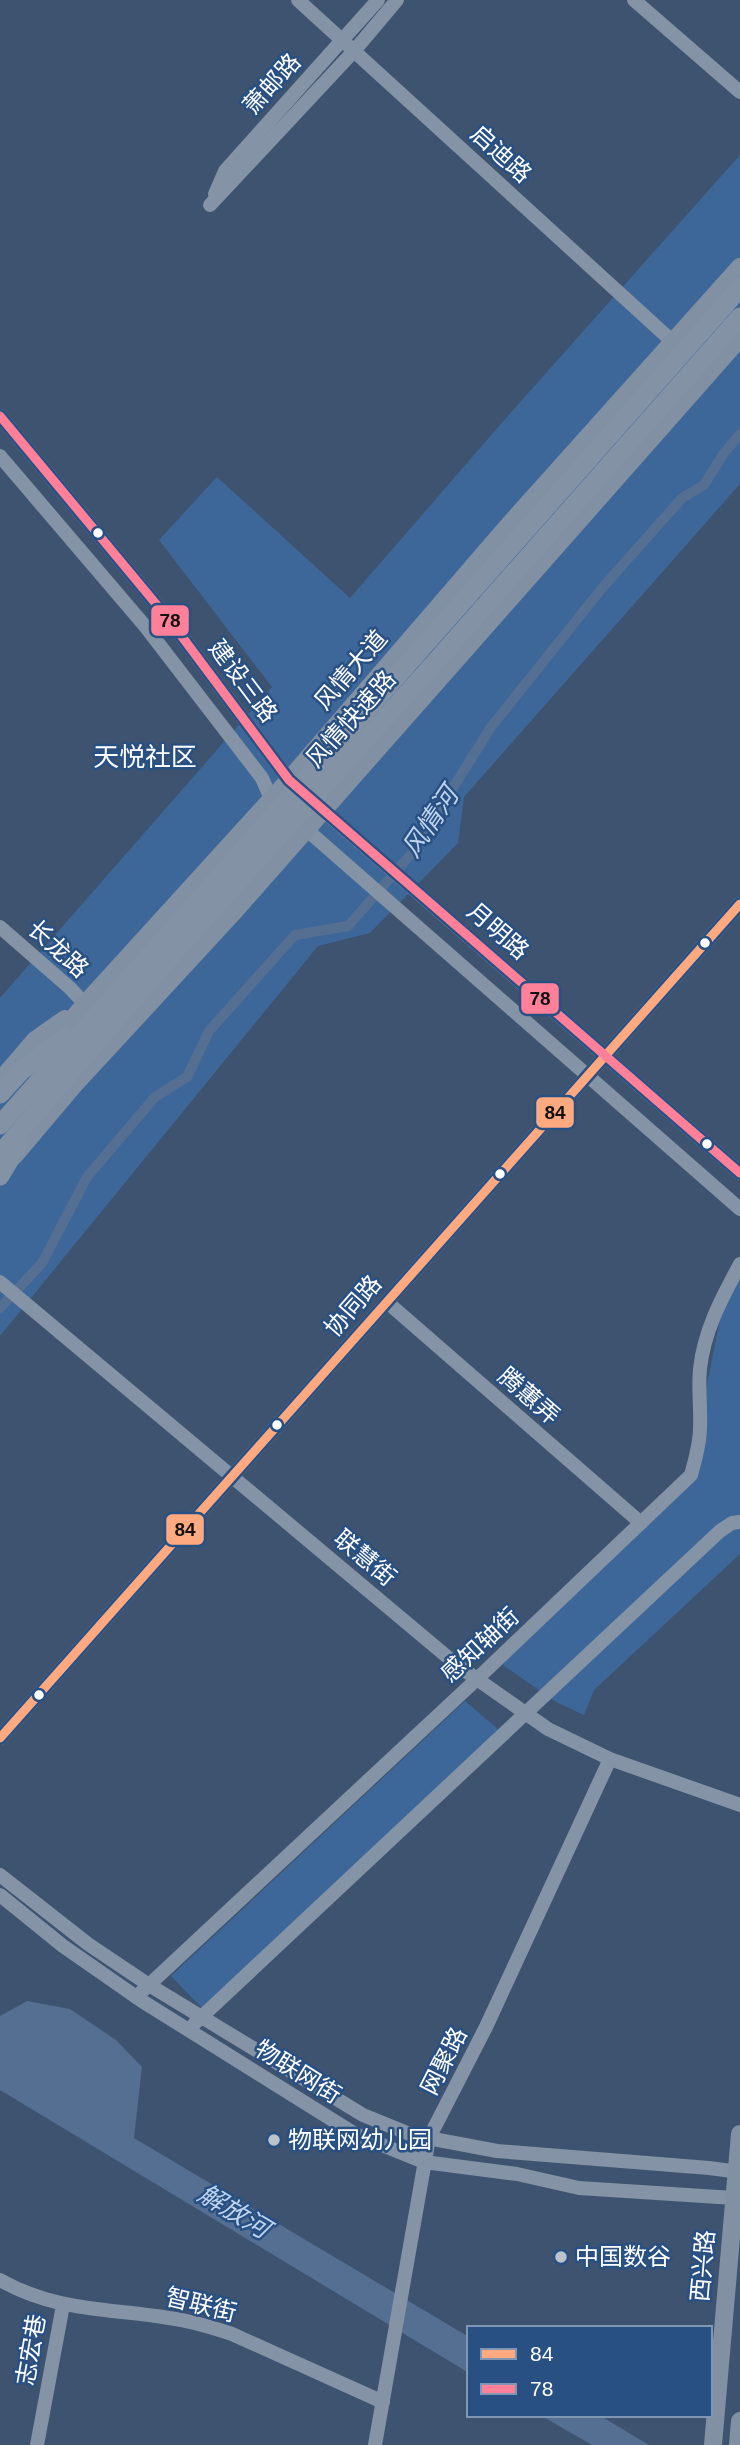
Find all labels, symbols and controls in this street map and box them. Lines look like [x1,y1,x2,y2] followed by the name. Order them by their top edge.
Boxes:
[238,48,306,119] street label: 萧邮路
[466,120,537,188] street label: 启迪路
[91,526,105,540] unlabelled marker
[150,604,190,637] line badge: 78
[159,610,181,631] text: 78
[309,625,392,715] street label: 风情大道
[204,634,283,727] street label: 建设三路
[300,665,401,772] street label: 风情快速路
[93,742,197,772] district label: 天悦社区
[396,777,467,863] water label: 风情河
[462,897,534,964] street label: 月明路
[23,915,94,983] street label: 长龙路
[698,936,712,950] unlabelled marker
[520,982,560,1015] line badge: 78
[529,988,551,1009] text: 78
[535,1096,575,1129] line badge: 84
[544,1102,566,1123] text: 84
[700,1137,714,1151] unlabelled marker
[493,1167,507,1181] unlabelled marker
[319,1270,386,1342] street label: 协同路
[493,1362,565,1429] street label: 腾蕙弄
[270,1418,284,1432] unlabelled marker
[165,1513,205,1546] line badge: 84
[174,1519,196,1540] text: 84
[329,1524,402,1591] street label: 联慧街
[435,1602,524,1687] street label: 感知轴街
[32,1688,46,1702] unlabelled marker
[415,2023,472,2099] street label: 网聚路
[250,2035,346,2108] street label: 物联网街
[288,2126,432,2153] place label: 物联网幼儿园
[266,2132,282,2148] marker: 物联网幼儿园
[193,2178,279,2247] water label: 解放河
[686,2229,719,2303] street label: 西兴路
[575,2243,671,2270] place label: 中国数谷
[553,2249,569,2265] marker: 中国数谷
[163,2283,239,2326] street label: 智联街
[11,2312,50,2388] street label: 志宏巷
[467,2326,712,2417] legend
[530,2342,554,2365] text: 84
[530,2377,553,2400] text: 78

